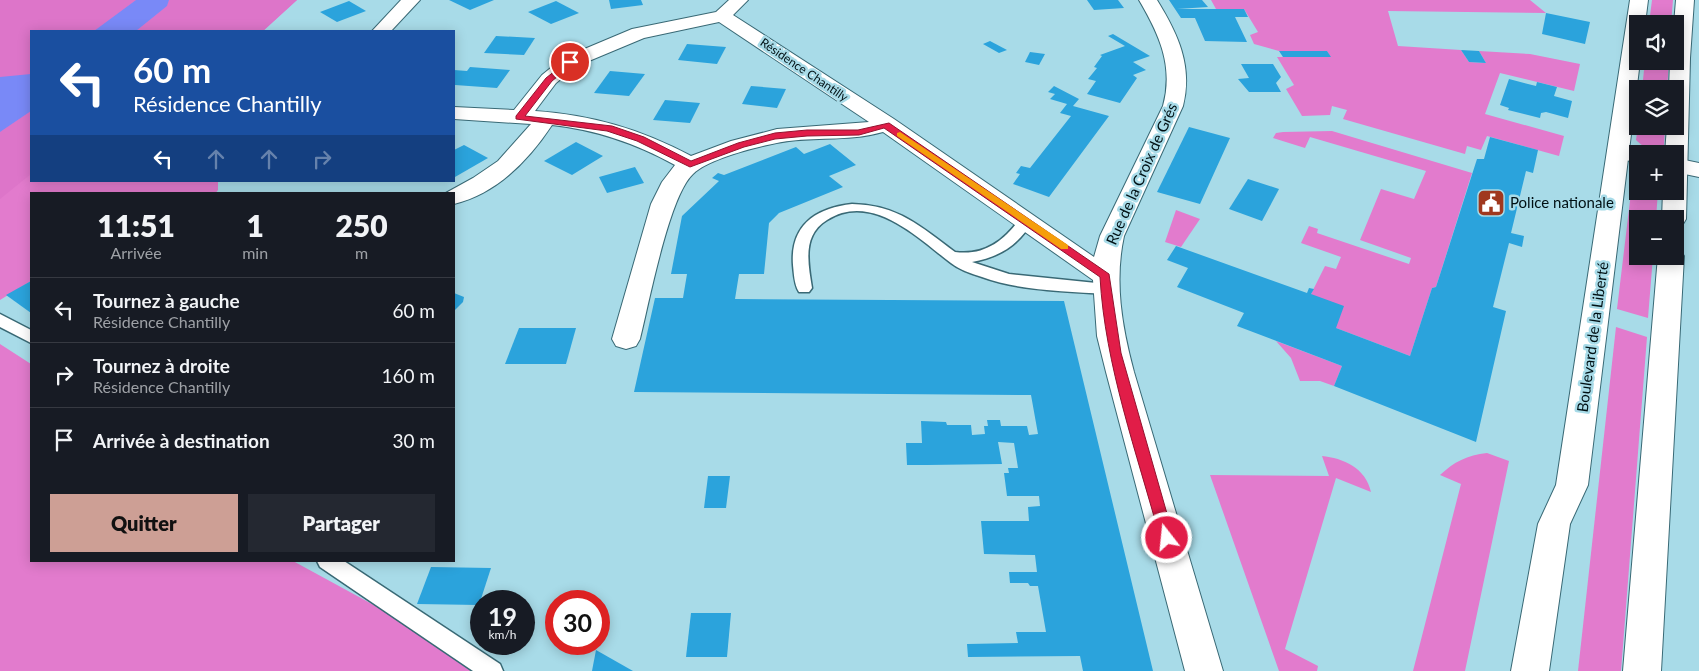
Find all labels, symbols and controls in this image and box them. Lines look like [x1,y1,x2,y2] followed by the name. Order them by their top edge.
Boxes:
[1629,15,1684,265] map controls
[1629,15,1684,70] button: sound
[757,35,852,105] street label: Résidence Chantilly
[549,41,591,83] pin
[133,48,211,90] text: 60 m
[556,48,584,76] icon: arrive
[50,50,115,115] icon: left
[1629,80,1684,135] button: layers
[133,90,322,117] text: Résidence Chantilly
[1102,100,1180,247] street label: Rue de la Croix de Grés
[149,145,177,173] icon: left
[202,145,230,173] icon: ahead
[255,145,283,173] icon: ahead
[308,145,336,173] icon: right
[1629,145,1684,200] button: +
[1476,188,1506,218] public building icon: Police nationale
[1510,193,1614,211] place label: Police nationale
[97,207,175,243] text: 11:51
[246,207,264,243] text: 1
[335,207,388,243] text: 250
[1629,210,1684,265] button: −
[110,243,162,262] text: Arrivée
[242,243,268,262] text: min
[355,243,368,262] text: m
[1573,261,1611,413] street label: Boulevard de la Liberté
[93,289,240,312] text: Tournez à gauche
[50,296,78,324] icon: left
[392,299,435,322] text: 60 m
[93,312,230,331] text: Résidence Chantilly
[93,354,230,377] text: Tournez à droite
[50,361,78,389] icon: right
[381,364,435,387] text: 160 m
[93,377,230,396] text: Résidence Chantilly
[50,426,78,454] icon: arrive
[93,429,270,452] text: Arrivée à destination
[392,429,435,452] text: 30 m
[50,494,238,552] button: Quitter
[248,494,435,552] button: Partager
[1140,511,1192,563] position arrow
[545,590,610,655] speed limit sign: 30
[488,601,517,631] text: 19
[488,627,517,642] text: km/h

